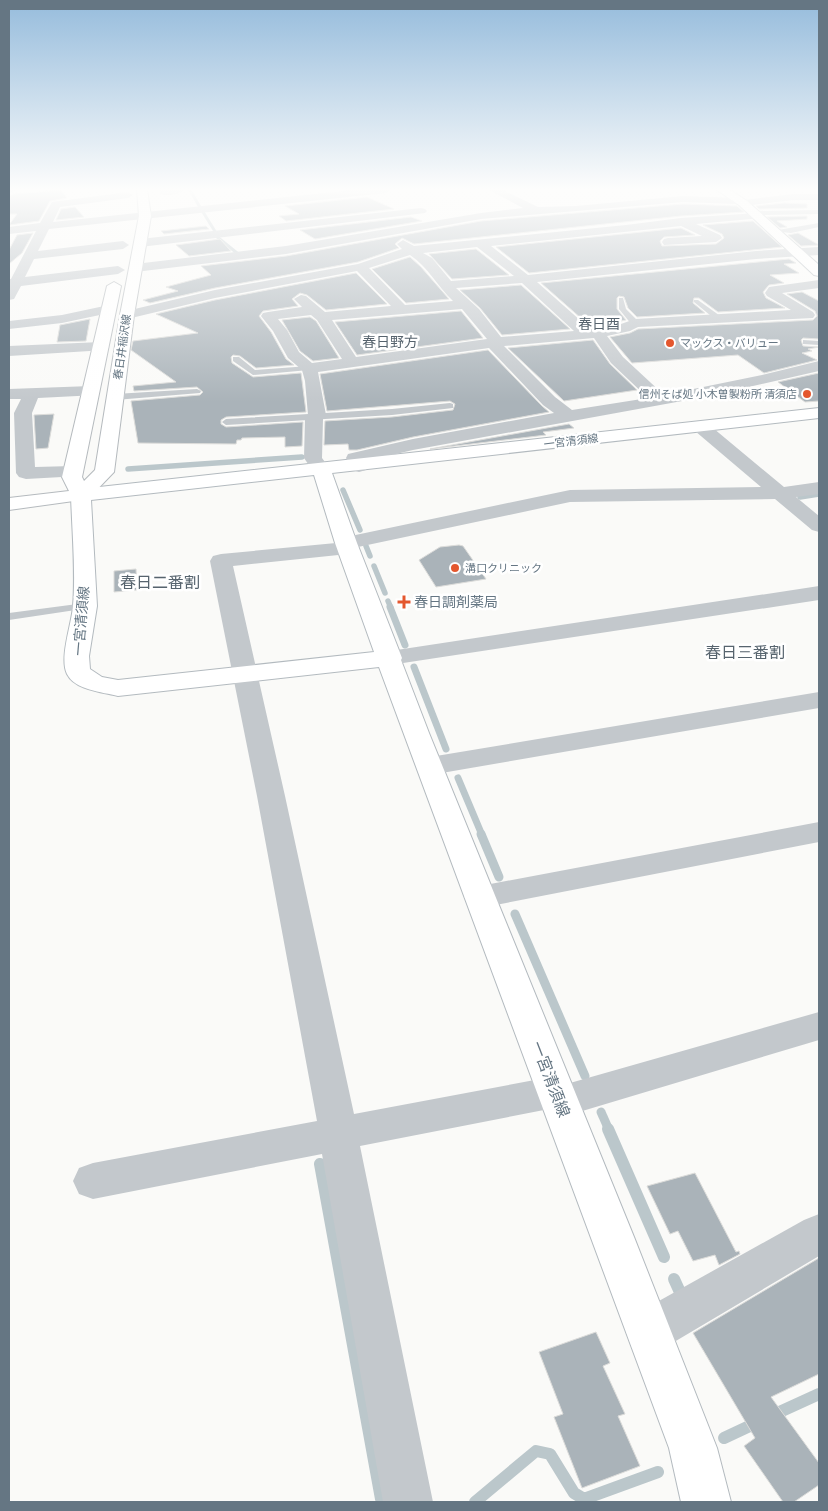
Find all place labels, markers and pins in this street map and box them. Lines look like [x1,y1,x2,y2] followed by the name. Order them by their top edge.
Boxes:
[680,336,779,349] place label: マックス・バリュー
[664,337,676,349] marker: マックス・バリュー
[639,387,797,400] place label: 信州そば処 小木曽製粉所 清須店
[801,388,813,400] marker: 信州そば処 小木曽製粉所 清須店
[465,561,542,574] place label: 溝口クリニック
[449,562,461,574] marker: 溝口クリニック
[414,593,498,610] place label: 春日調剤薬局
[398,596,410,608] marker: 春日調剤薬局

